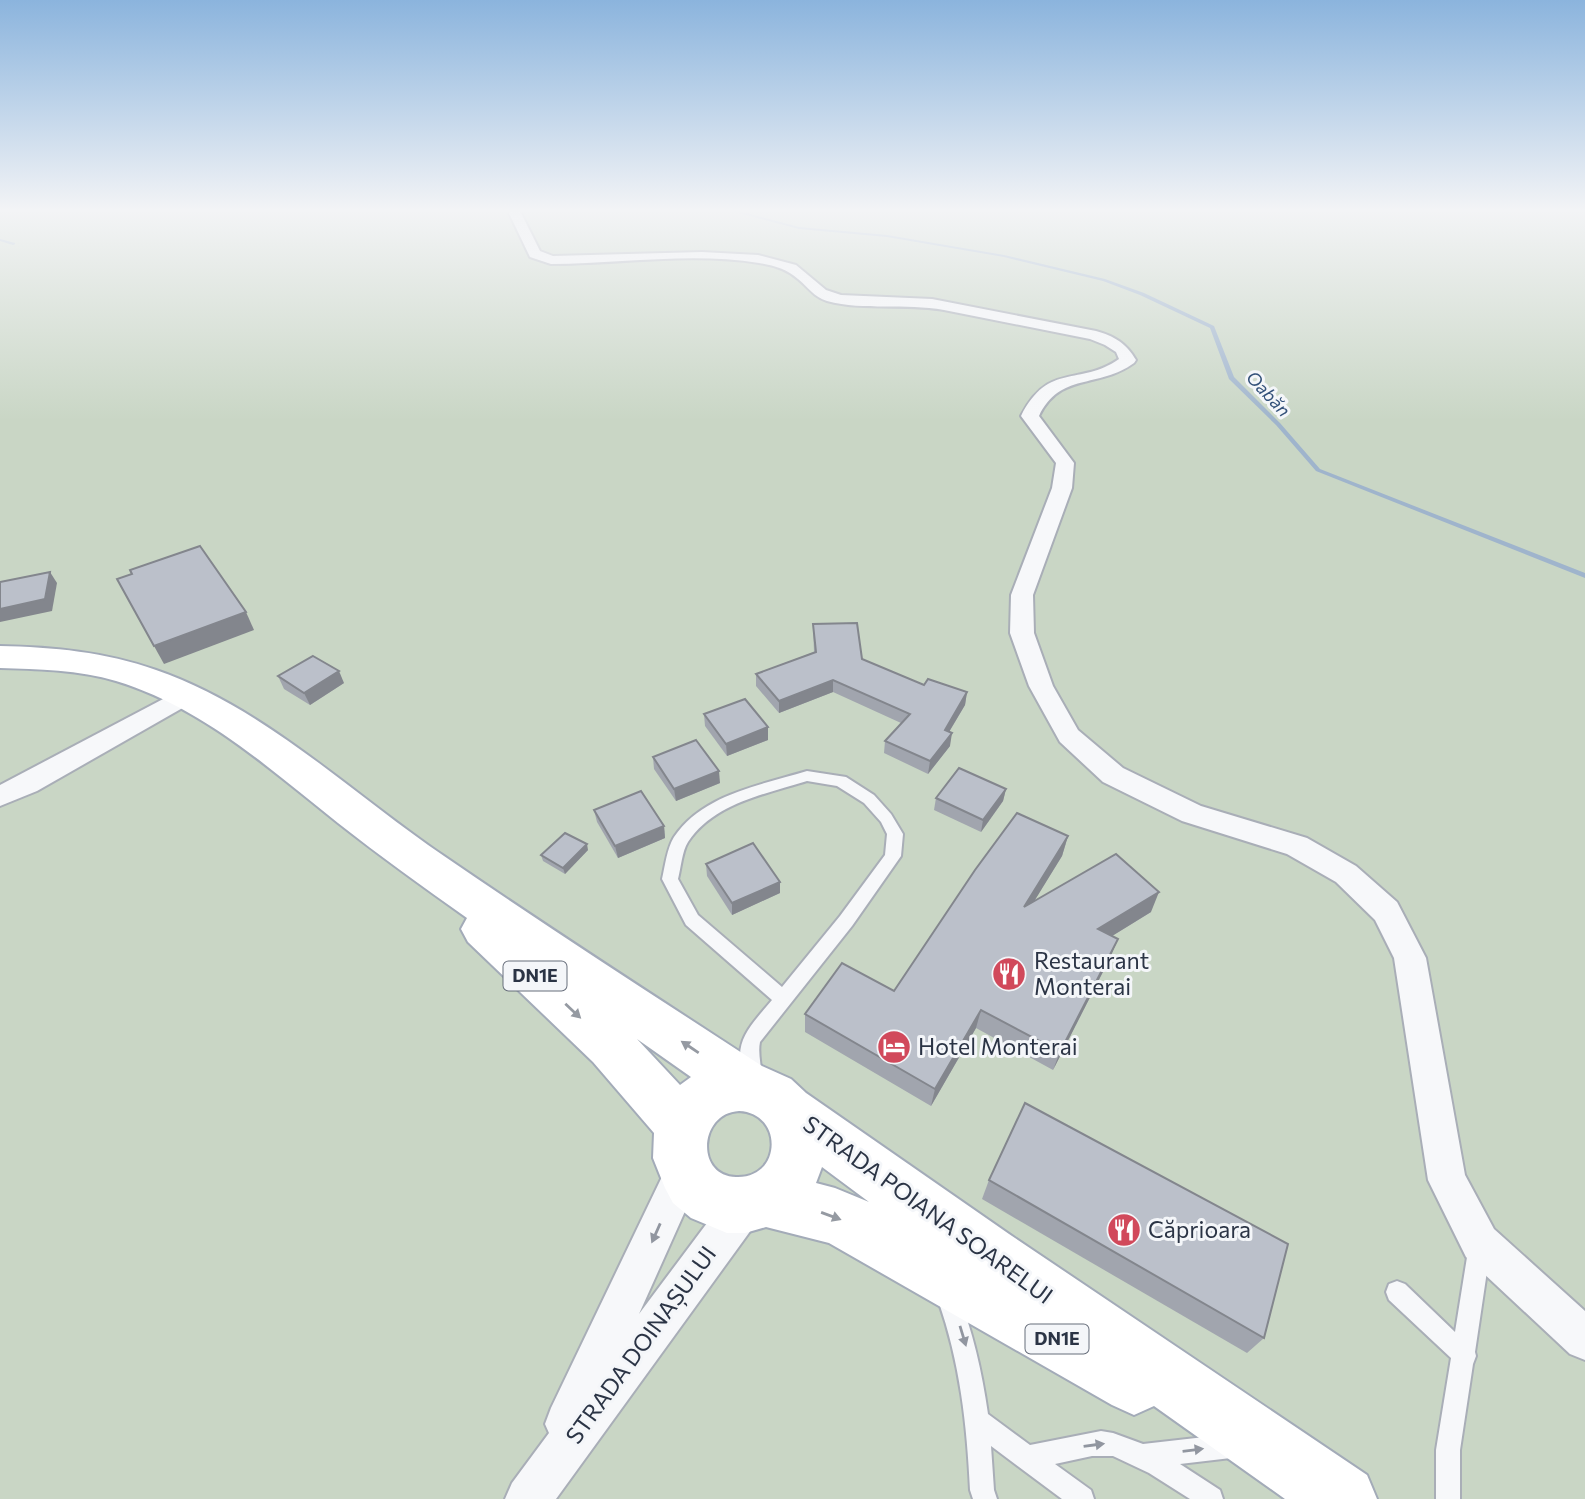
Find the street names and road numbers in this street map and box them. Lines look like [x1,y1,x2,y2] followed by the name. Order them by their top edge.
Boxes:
[504,961,566,990] road number: DN1E
[798,1109,1059,1309] street label: STRADA POIANA SOARELUI
[559,1240,723,1450] street label: STRADA DOINAȘULUI
[1026,1324,1088,1354] road number: DN1E

